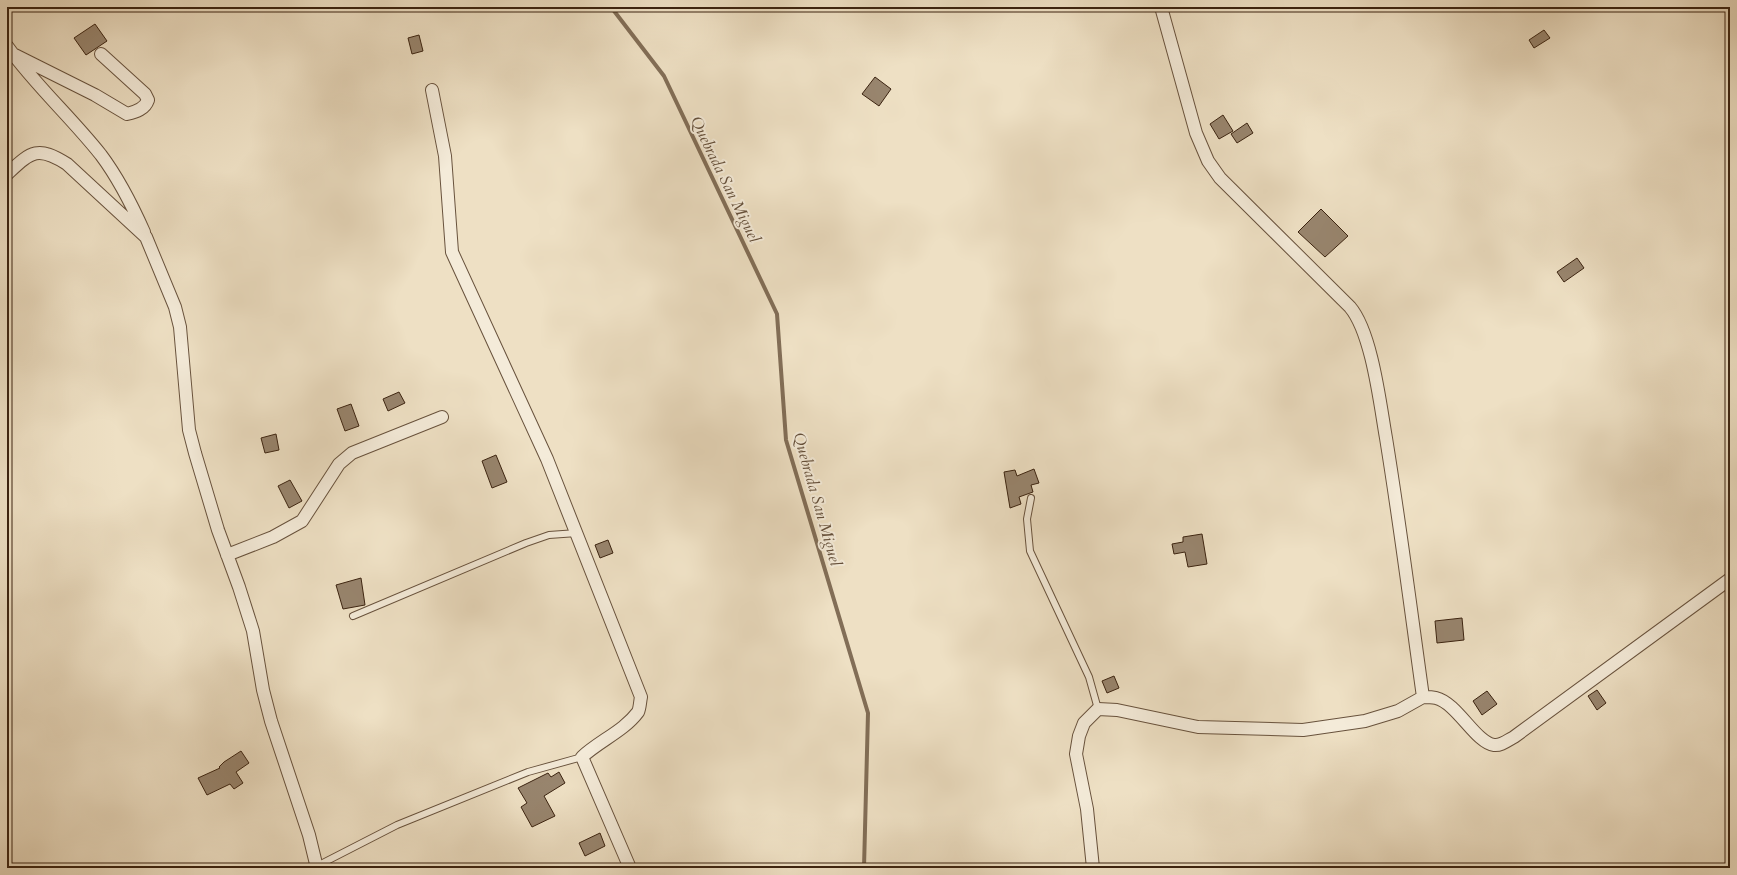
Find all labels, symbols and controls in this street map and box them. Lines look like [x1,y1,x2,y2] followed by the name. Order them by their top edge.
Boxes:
[685,113,766,247] water label: Quebrada San Miguel
[787,430,847,569] water label: Quebrada San Miguel

